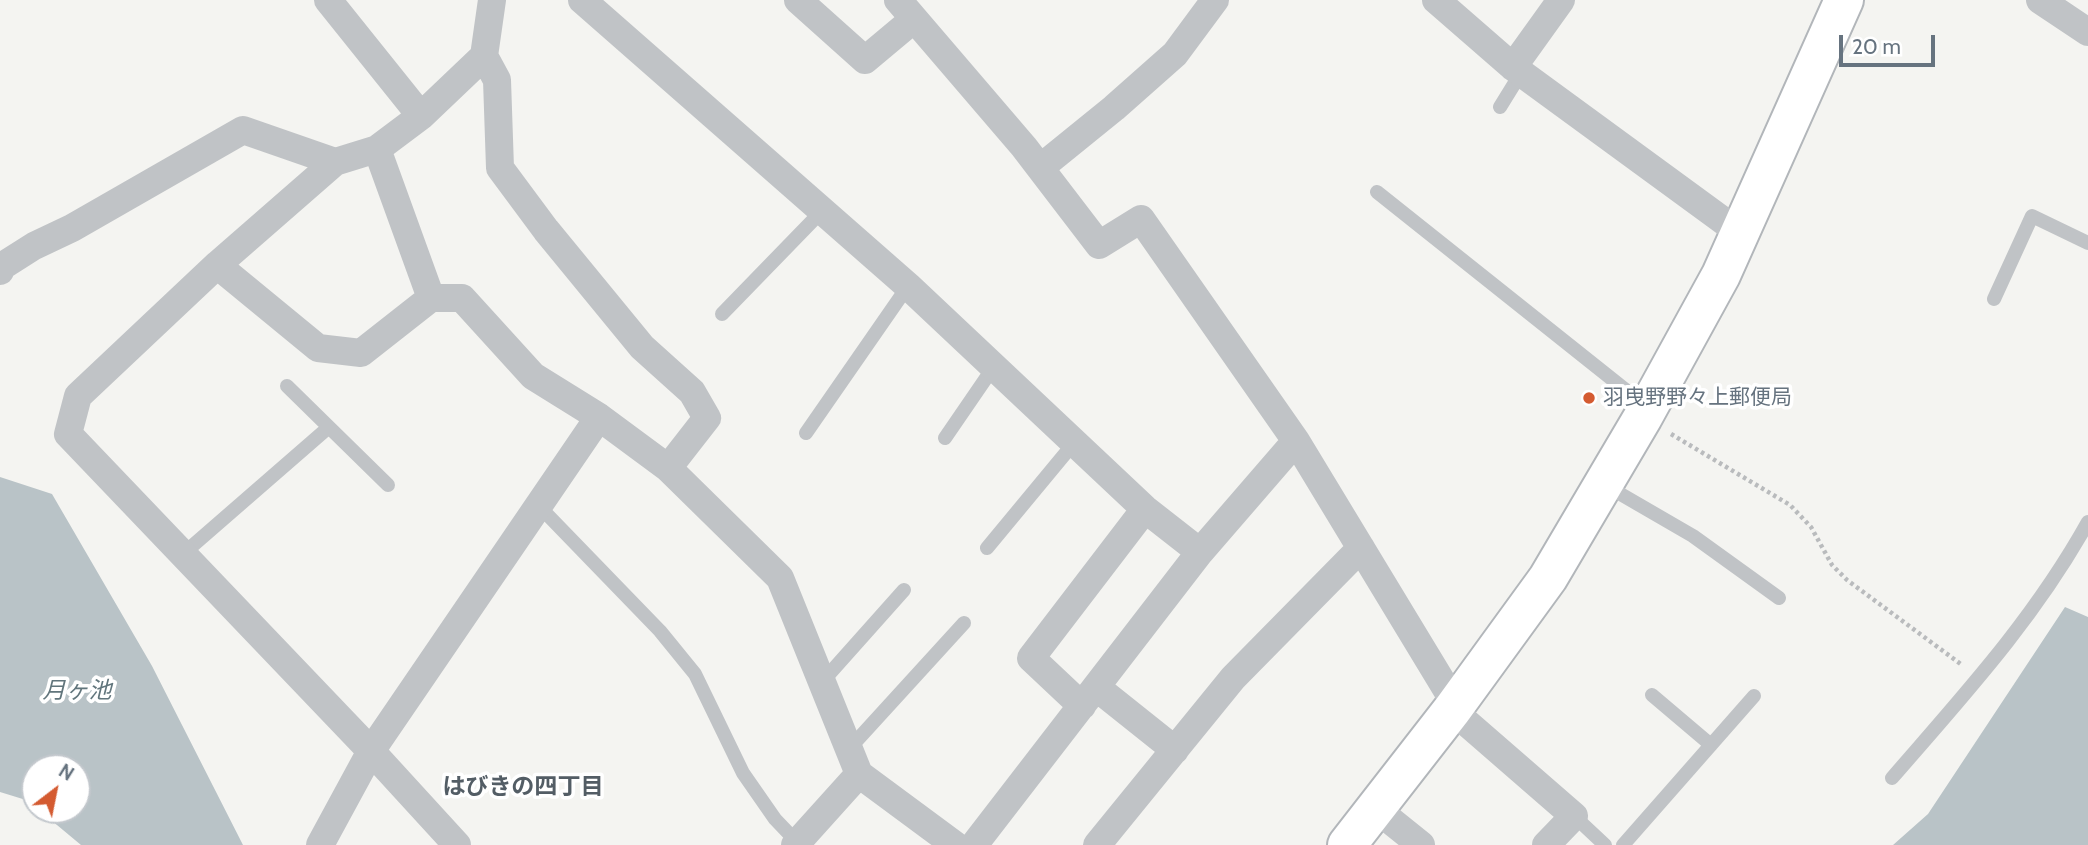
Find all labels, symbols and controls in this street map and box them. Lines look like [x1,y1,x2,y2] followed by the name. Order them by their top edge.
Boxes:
[1843,21,1939,65] scale bar
[1852,34,1901,59] text: 20 m
[1603,385,1792,411] place label: 羽曳野野々上郵便局
[1581,390,1597,406] marker: 羽曳野野々上郵便局
[43,677,111,705] water label: 月ヶ池
[21,754,91,824] north arrow
[55,759,78,786] text: N
[443,773,603,801] district label: はびきの四丁目

